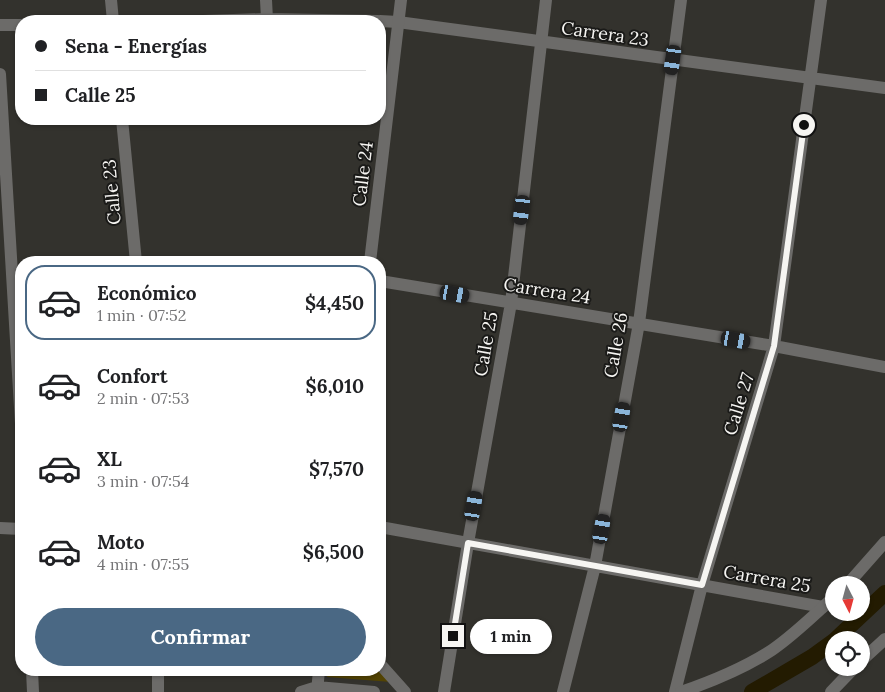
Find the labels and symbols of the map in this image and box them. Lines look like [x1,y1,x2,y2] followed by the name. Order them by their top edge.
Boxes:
[560,16,650,51] street label: Carrera 23
[663,44,682,76] car
[793,114,815,136] route start
[347,140,378,208] street label: Calle 24
[97,158,126,226] street label: Calle 23
[512,194,531,226] car
[502,272,592,309] street label: Carrera 24
[438,284,471,304] car
[468,310,503,378] street label: Calle 25
[598,310,633,380] street label: Calle 26
[719,330,752,350] car
[718,370,759,438] street label: Calle 27
[612,401,631,433] car
[464,490,483,522] car
[592,513,611,545] car
[722,560,813,597] street label: Carrera 25
[825,576,870,621] north arrow
[470,618,553,654] callout: 1 min
[442,625,464,647] route end

